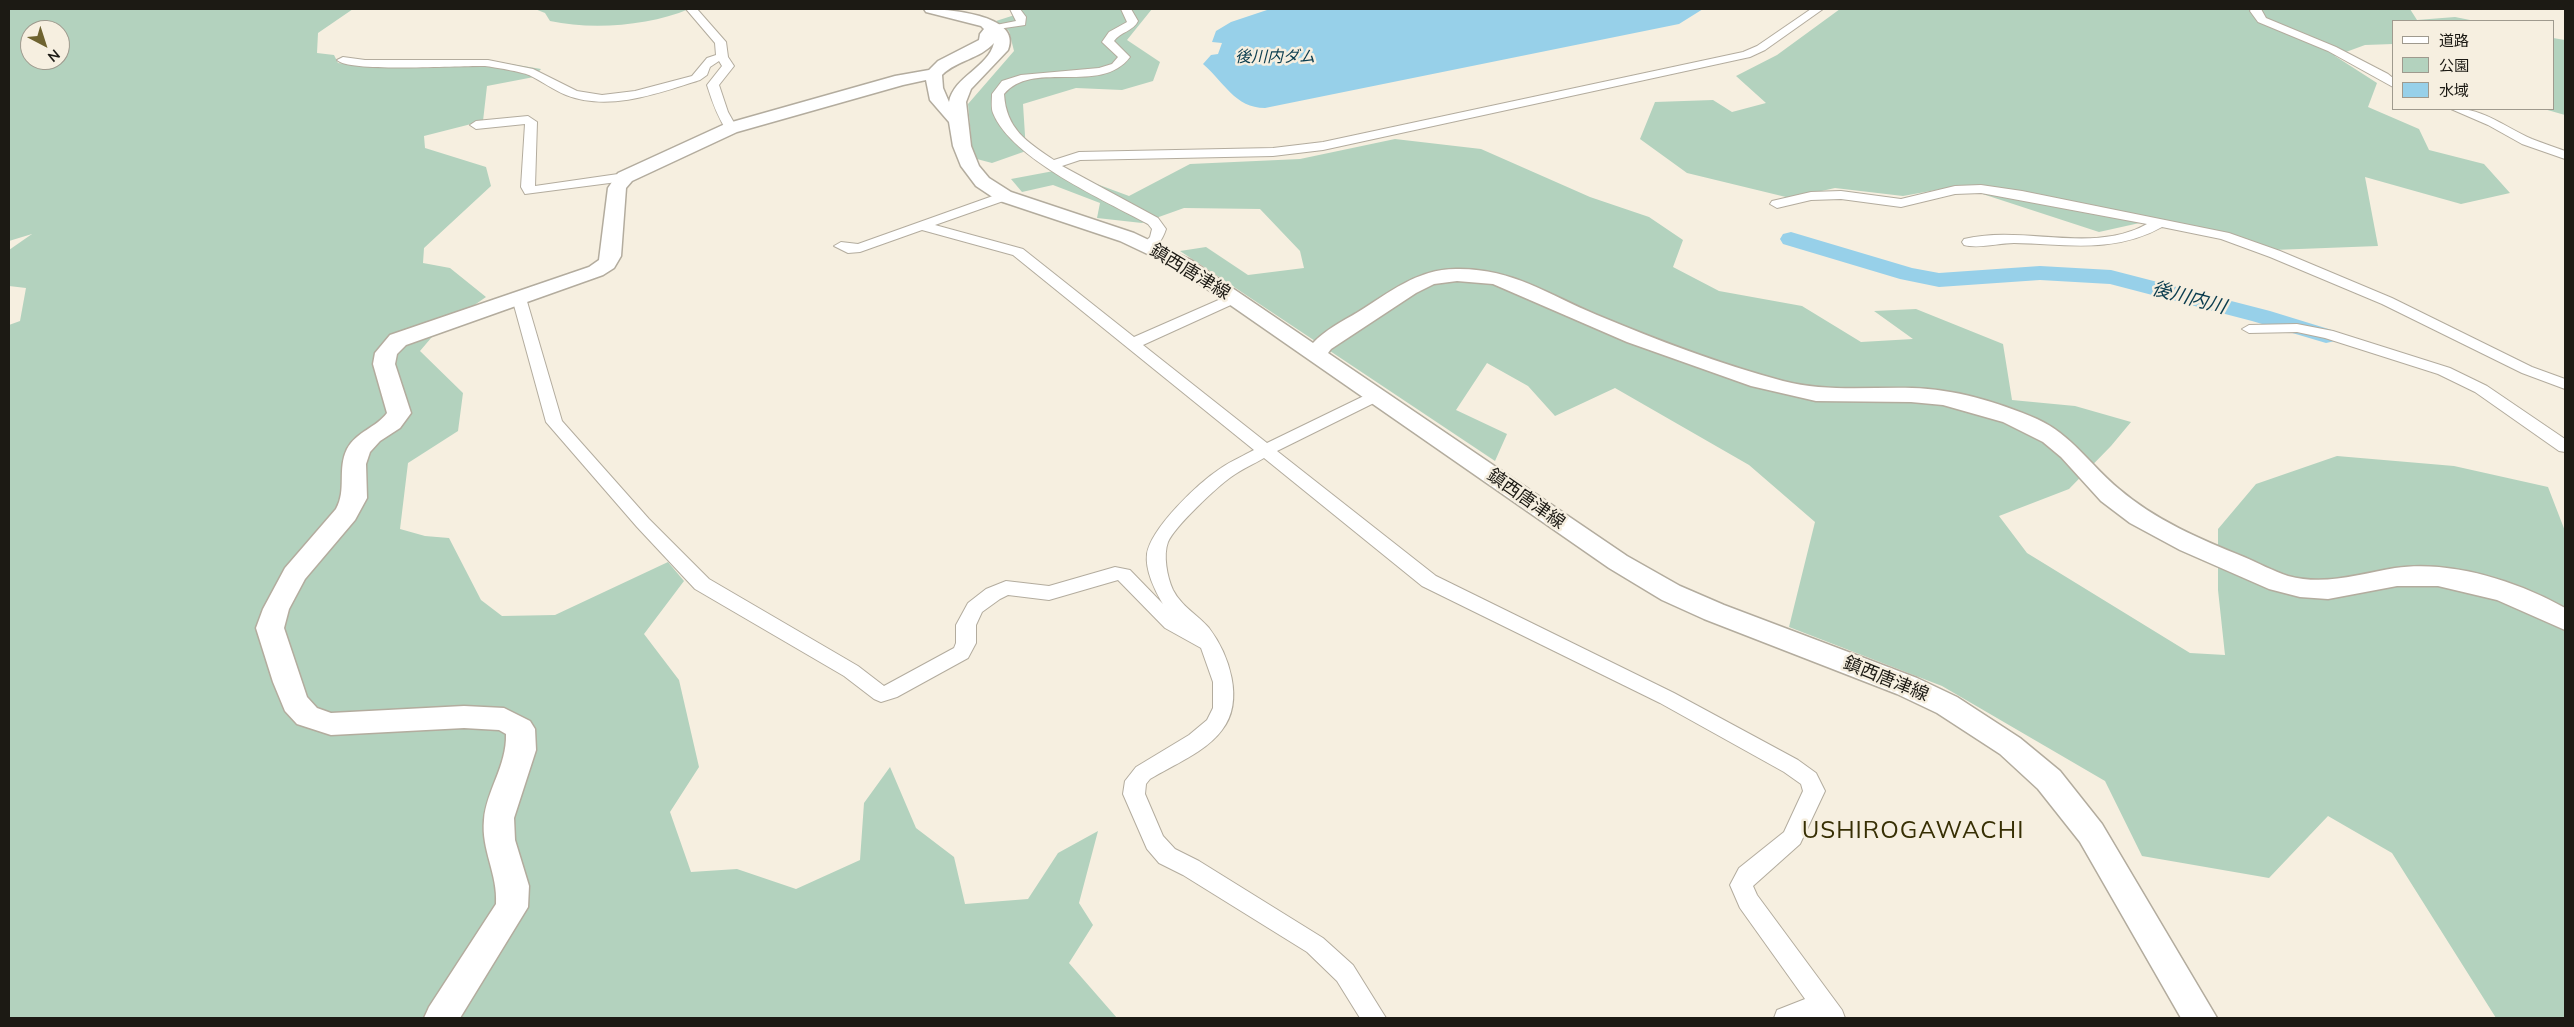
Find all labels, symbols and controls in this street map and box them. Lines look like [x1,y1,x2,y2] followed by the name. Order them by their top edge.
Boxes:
[20,20,70,70] north arrow
[2392,20,2554,110] legend
[2439,31,2469,50] text: 道路
[44,45,64,66] text: N
[1235,47,1315,67] water label: 後川内ダム
[2439,56,2469,75] text: 公園
[2439,81,2469,100] text: 水域
[1146,240,1234,304] street label: 鎮西唐津線
[2149,277,2229,319] water label: 後川内川
[1483,464,1569,534] street label: 鎮西唐津線
[1840,652,1932,706] street label: 鎮西唐津線
[1800,817,2026,845] district label: USHIROGAWACHI

